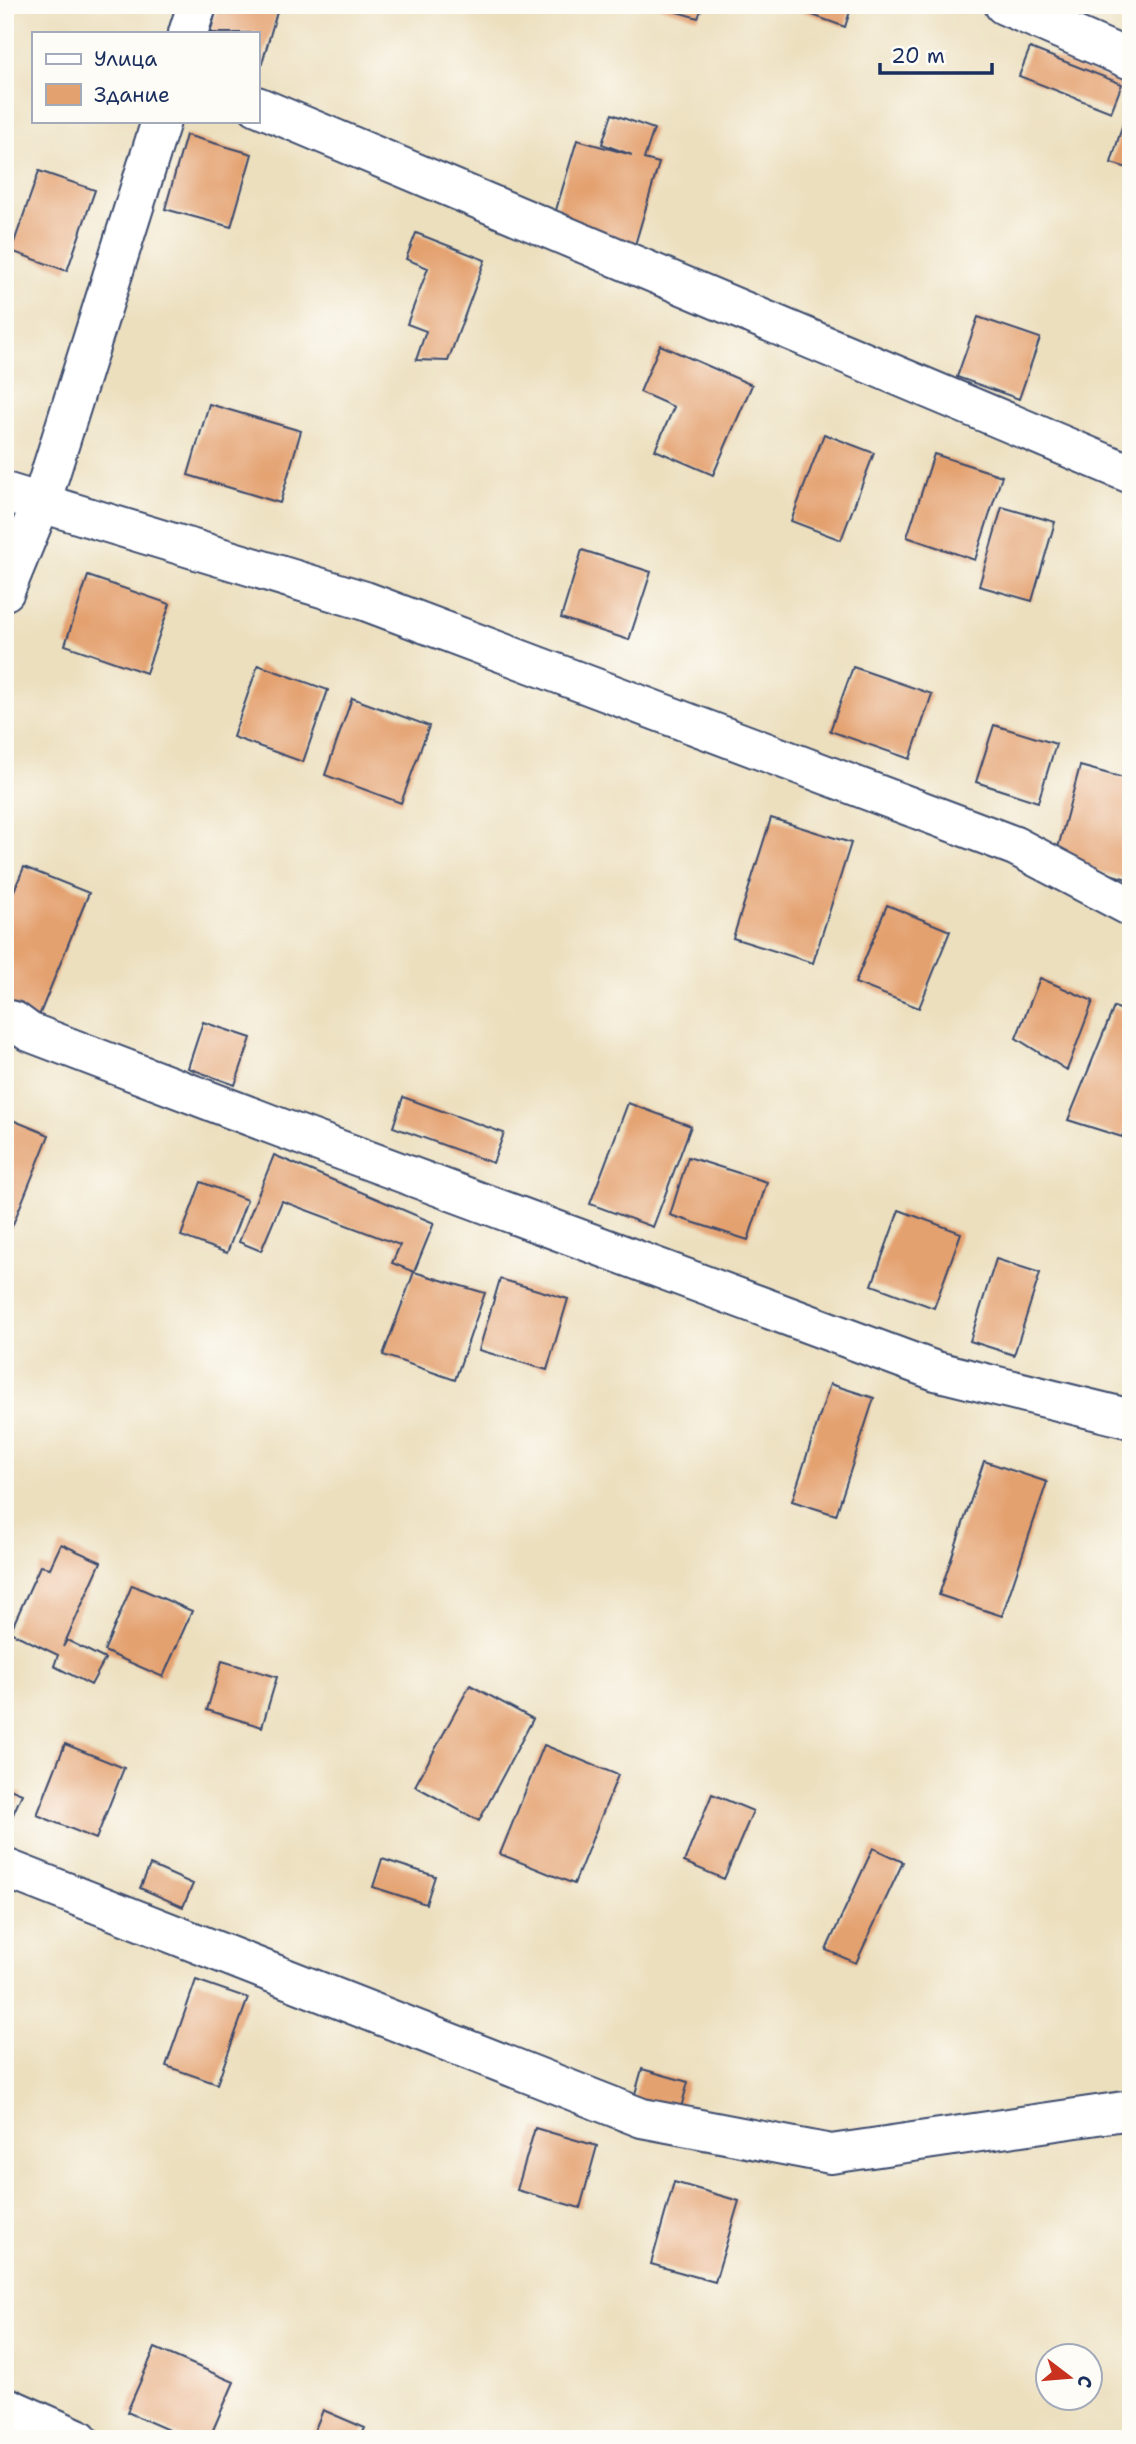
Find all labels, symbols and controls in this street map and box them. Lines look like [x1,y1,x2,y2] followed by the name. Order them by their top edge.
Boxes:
[32,32,259,122] legend
[880,32,992,76] scale bar
[891,42,945,70] text: 20 m
[94,45,157,73] text: Улица
[94,81,170,109] text: Здание
[1034,2342,1104,2412] north arrow
[1071,2372,1098,2391] text: С

